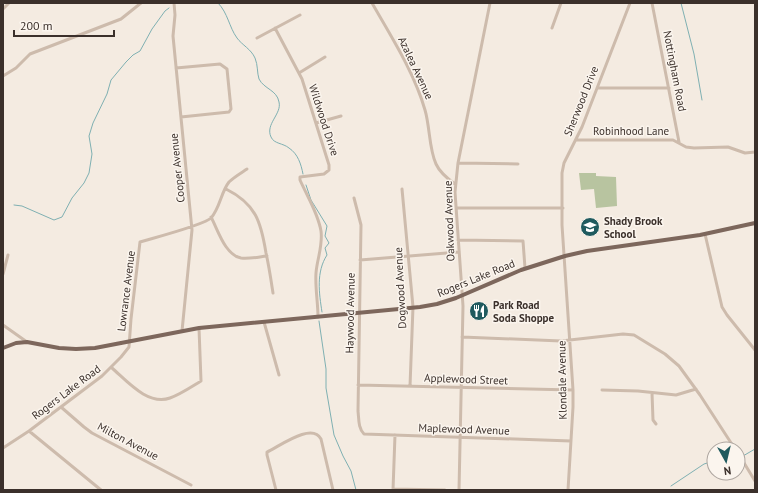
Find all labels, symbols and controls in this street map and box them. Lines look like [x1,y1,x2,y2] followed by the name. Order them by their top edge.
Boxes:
[14,12,114,38] scale bar
[20,18,53,33] text: 200 m
[660,29,690,113] street label: Nottingham Road
[395,34,437,102] street label: Azalea Avenue
[561,63,602,138] street label: Sherwood Drive
[306,82,342,158] street label: Wildwood Drive
[593,124,669,138] street label: Robinhood Lane
[166,132,188,203] street label: Cooper Avenue
[441,180,457,262] street label: Oakwood Avenue
[604,214,663,241] place label: Shady Brook School
[579,216,601,238] school or university icon: Shady Brook School
[391,246,409,329] street label: Dogwood Avenue
[114,249,138,332] street label: Lowrance Avenue
[435,256,517,300] street label: Rogers Lake Road
[342,272,358,353] street label: Haywood Avenue
[493,298,555,325] place label: Park Road Soda Shoppe
[468,300,490,322] restaurant icon: Park Road Soda Shoppe
[554,340,570,420] street label: Klondale Avenue
[29,362,103,422] street label: Rogers Lake Road
[424,371,508,387] street label: Applewood Street
[95,419,161,463] street label: Milton Avenue
[418,420,510,438] street label: Maplewood Avenue
[706,441,746,481] north arrow
[723,463,732,478] text: N

